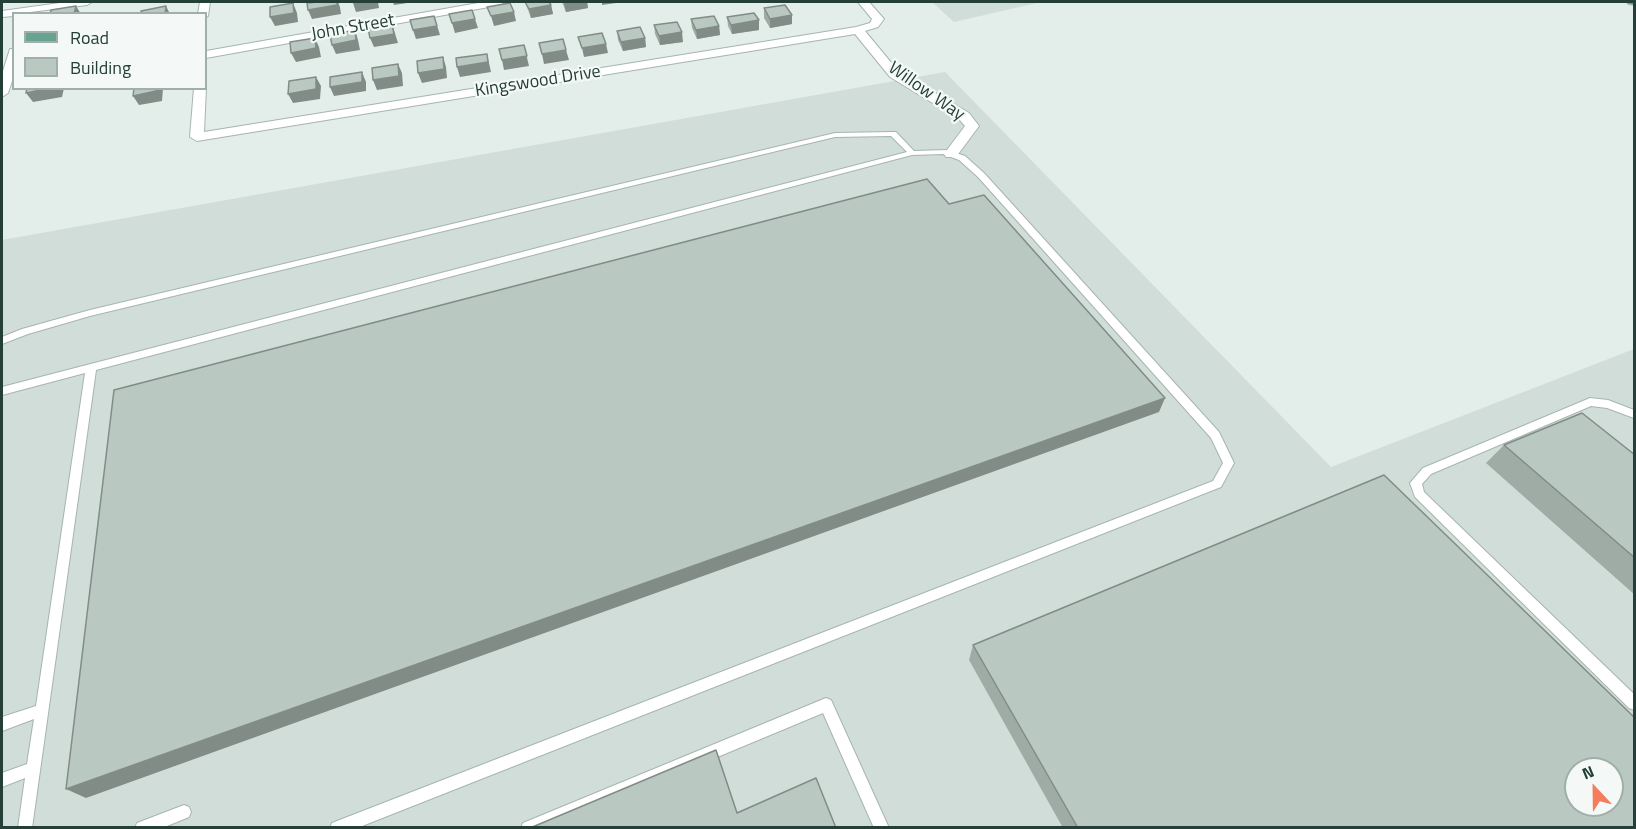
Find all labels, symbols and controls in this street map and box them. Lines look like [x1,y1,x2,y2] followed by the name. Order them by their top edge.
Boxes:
[310,10,396,46] street label: John Street
[12,12,207,90] legend
[70,24,109,51] text: Road
[70,54,131,81] text: Building
[884,58,968,126] street label: Willow Way
[474,61,602,103] street label: Kingswood Drive
[1564,757,1624,817] north arrow
[1578,759,1598,785] text: N

